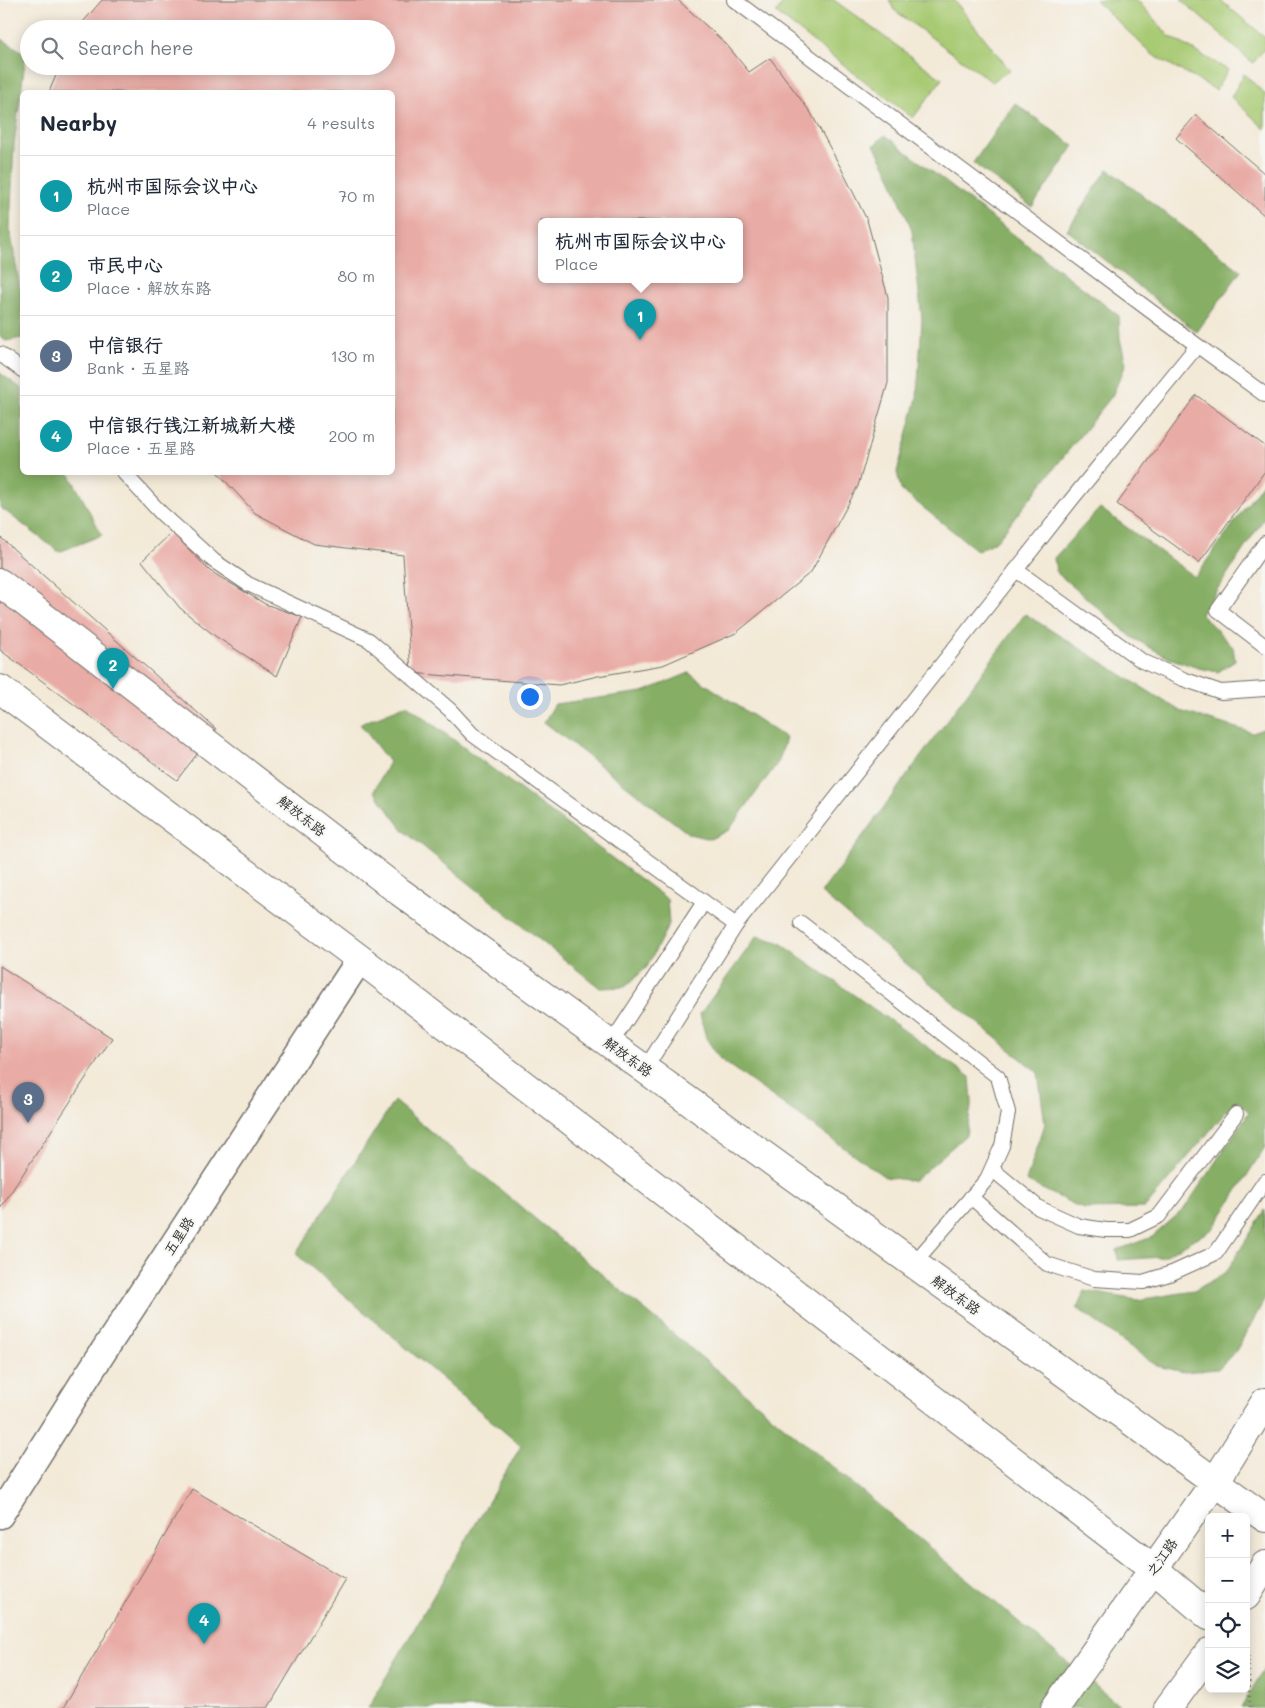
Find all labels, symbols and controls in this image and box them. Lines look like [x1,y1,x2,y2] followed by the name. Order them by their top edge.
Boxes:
[20,20,395,75] search box
[38,34,66,62] icon: search
[78,35,194,60] text: Search here
[40,109,117,136] text: Nearby
[307,112,375,133] text: 4 results
[87,173,258,198] text: 杭州市国际会议中心
[52,185,60,206] text: 1
[338,185,375,206] text: 70 m
[87,198,130,219] text: Place
[538,218,743,283] popup
[555,228,726,253] text: 杭州市国际会议中心
[87,252,163,277] text: 市民中心
[555,253,598,274] text: Place
[52,265,60,286] text: 2
[338,265,375,286] text: 80 m
[87,277,211,298] text: Place · 解放东路
[624,299,656,340] pin: 1
[87,332,163,357] text: 中信银行
[51,345,61,366] text: 3
[331,345,375,366] text: 130 m
[87,357,189,378] text: Bank · 五星路
[87,412,296,437] text: 中信银行钱江新城新大楼
[51,425,61,446] text: 4
[328,425,375,446] text: 200 m
[87,437,195,458] text: Place · 五星路
[97,648,129,689] pin: 2
[517,684,543,710] your location
[274,791,330,840] street label: 解放东路
[600,1032,657,1081] street label: 解放东路
[12,1082,44,1123] pin: 3
[159,1213,198,1259] street label: 五星路
[928,1270,985,1319] street label: 解放东路
[1205,1513,1250,1693] map controls
[1205,1513,1250,1558] button: +
[1142,1534,1181,1579] street label: 之江路
[1205,1558,1250,1603] button: −
[188,1603,220,1644] pin: 4
[1205,1603,1250,1648] button: locate
[1205,1648,1250,1693] button: layers

